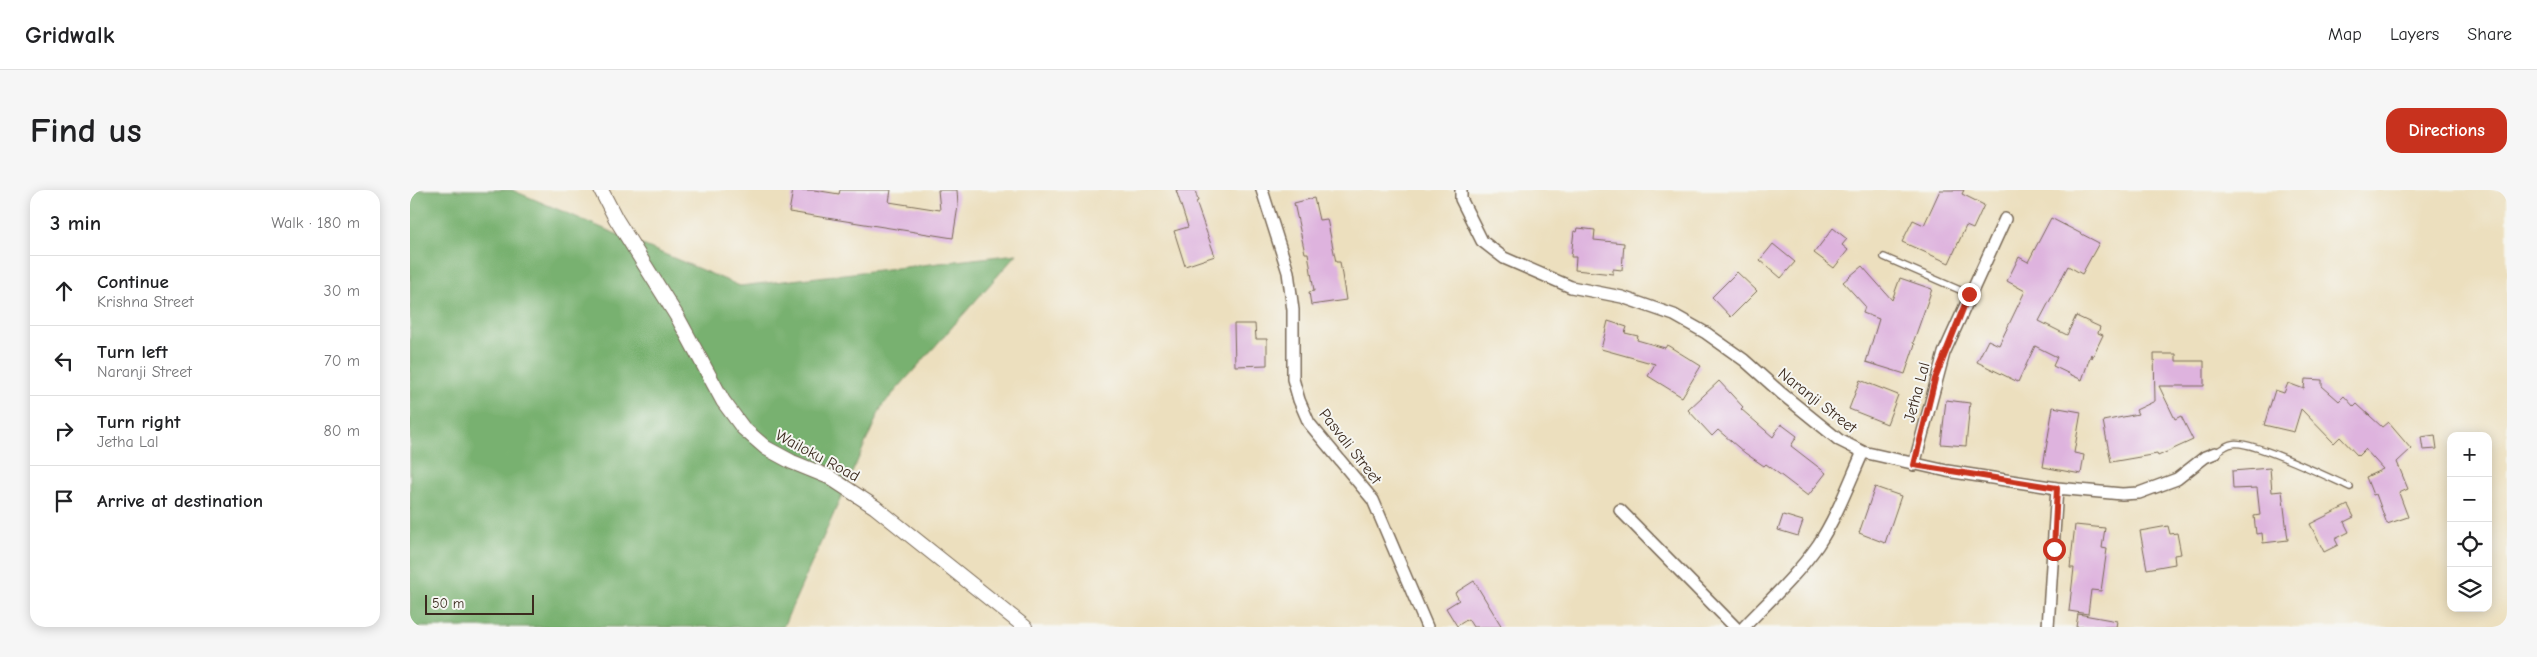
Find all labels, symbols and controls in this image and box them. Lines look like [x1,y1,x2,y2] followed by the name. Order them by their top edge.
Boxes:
[25,21,114,49] text: Gridwalk
[2328,24,2362,45] text: Map
[2390,24,2439,45] text: Layers
[2467,24,2512,45] text: Share
[2386,108,2507,153] button: Directions
[30,110,142,151] text: Find us
[50,211,101,235] text: 3 min
[271,214,360,232] text: Walk · 180 m
[97,271,169,293] text: Continue
[50,277,78,305] icon: ahead
[324,282,360,300] text: 30 m
[1958,283,1981,306] route end
[97,293,194,311] text: Krishna Street
[97,341,168,363] text: Turn left
[50,347,78,375] icon: left
[324,352,360,370] text: 70 m
[1900,360,1934,424] street label: Jetha Lal
[97,363,192,381] text: Naranji Street
[1775,365,1861,437] street label: Naranji Street
[1315,405,1385,488] street label: Pasvali Street
[97,411,181,433] text: Turn right
[50,417,78,445] icon: right
[323,422,360,440] text: 80 m
[772,426,863,486] street label: Wailoku Road
[2447,432,2492,612] map controls
[2447,432,2492,477] button: +
[97,433,159,451] text: Jetha Lal
[2447,477,2492,522] button: −
[50,487,78,515] icon: arrive
[97,490,263,512] text: Arrive at destination
[2447,522,2492,567] button: locate
[2043,538,2066,561] route start
[2447,567,2492,612] button: layers
[425,592,534,615] scale bar
[432,595,464,612] text: 50 m

